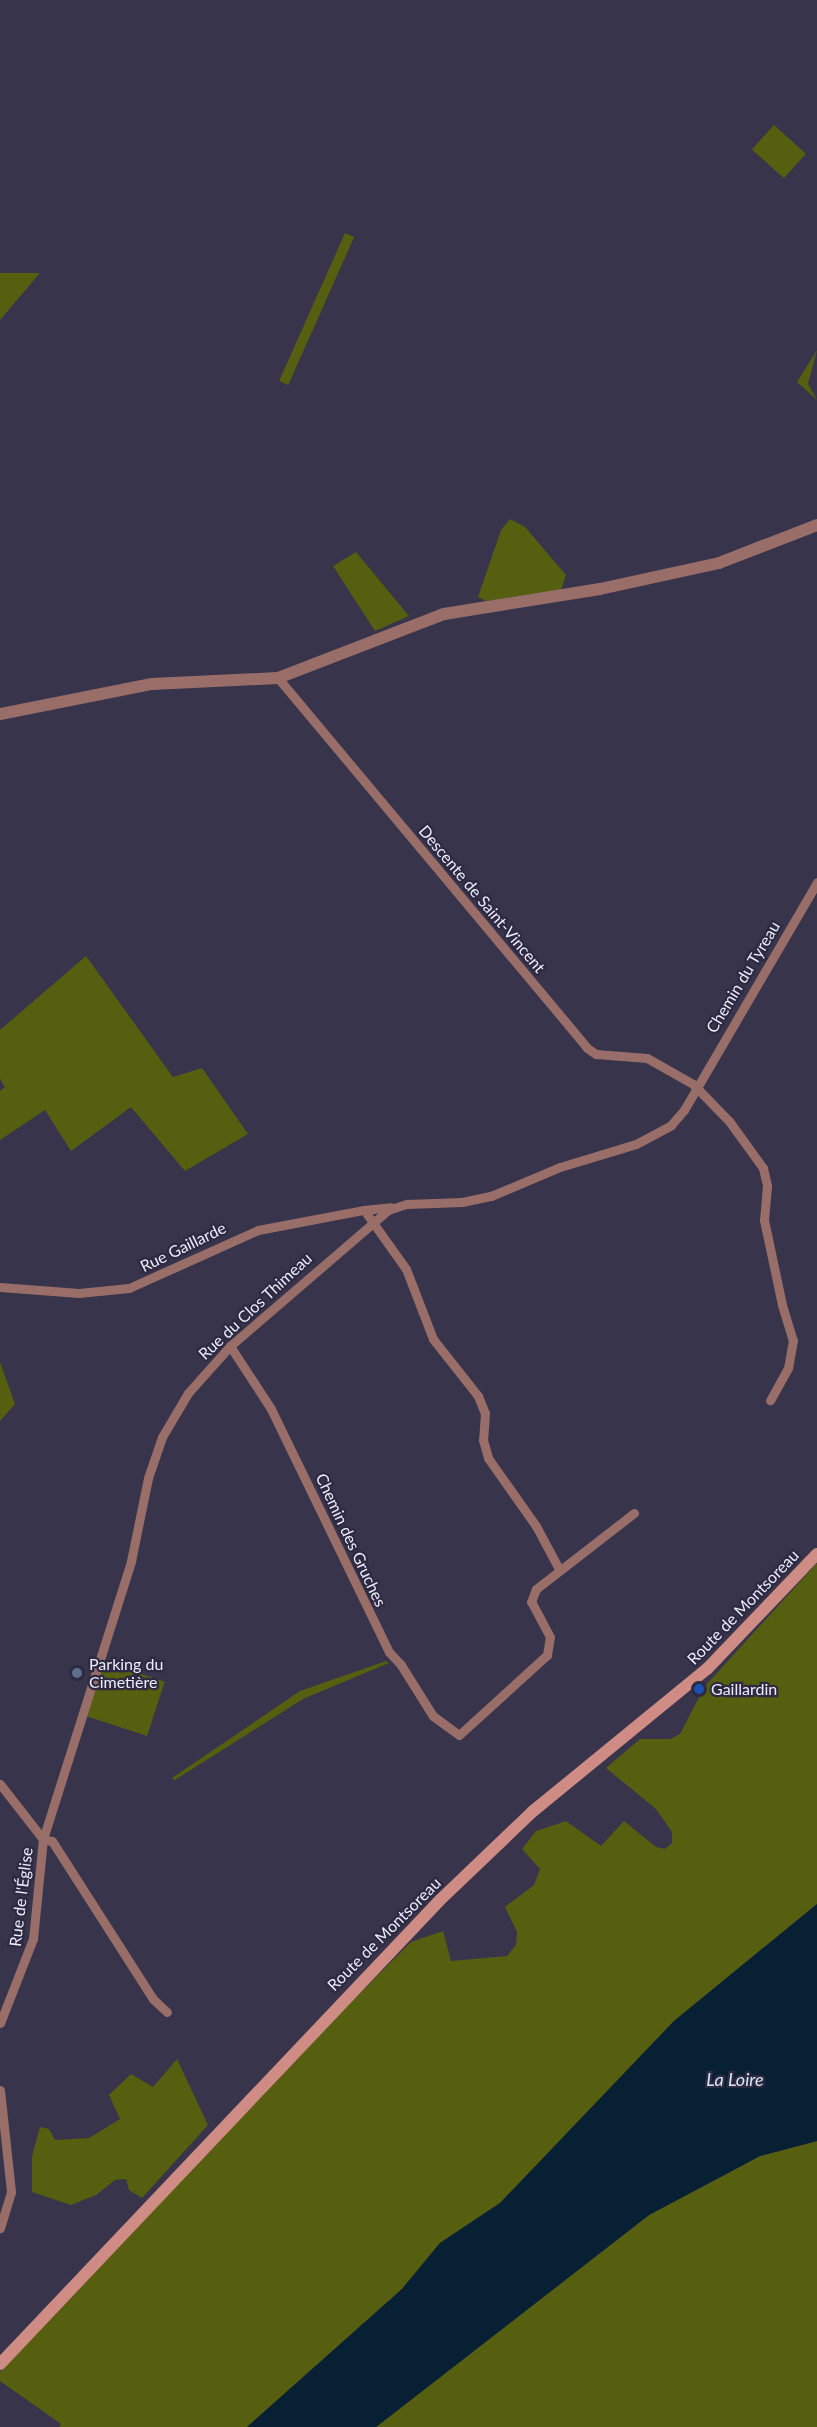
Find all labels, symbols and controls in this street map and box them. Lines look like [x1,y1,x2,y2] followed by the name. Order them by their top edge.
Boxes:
[415,821,549,977] street label: Descente de Saint-Vincent
[702,918,784,1036] street label: Chemin du Tyreau
[137,1218,229,1276] street label: Rue Gaillarde
[194,1248,316,1364] street label: Rue du Clos Thimeau
[312,1470,390,1610] street label: Chemin des Gruches
[683,1546,803,1668] street label: Route de Montsoreau
[89,1654,163,1692] place label: Parking du Cimetière
[70,1666,84,1680] marker: Parking du Cimetière
[711,1679,777,1699] place label: Gaillardin
[692,1682,706,1696] marker: Gaillardin
[5,1846,37,1948] street label: Rue de l'Église
[323,1873,445,1995] street label: Route de Montsoreau
[706,2068,764,2090] water label: La Loire

